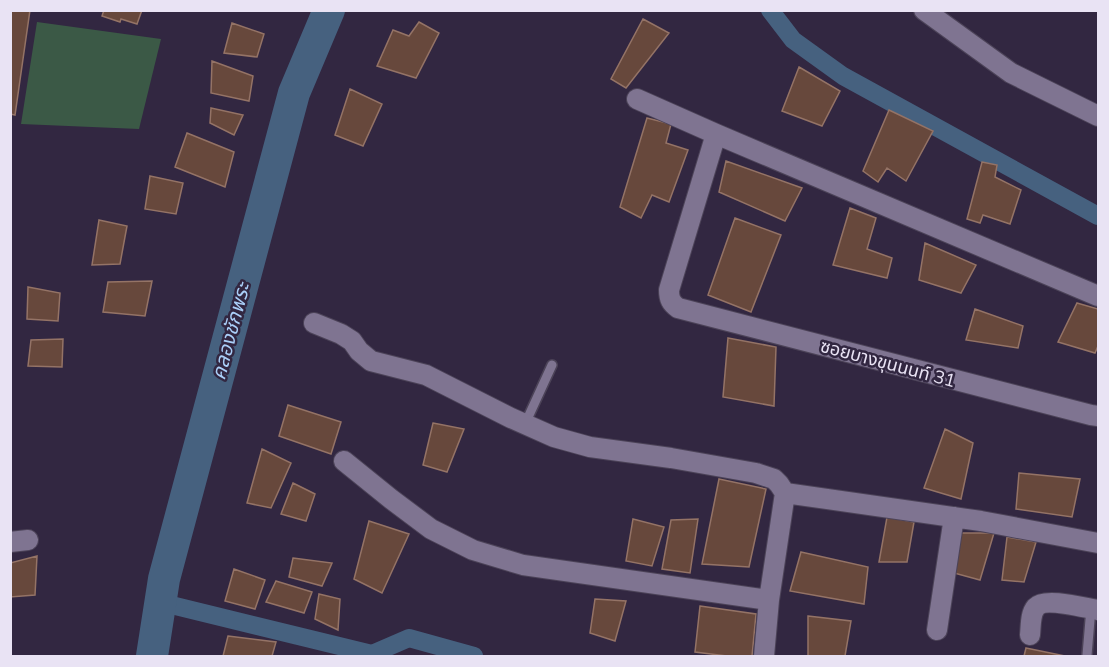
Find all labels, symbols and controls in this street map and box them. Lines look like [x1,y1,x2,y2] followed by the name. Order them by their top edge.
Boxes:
[205,278,256,382] water label: คลองชักพระ
[818,334,958,392] street label: ซอยบางขุนนนท์ 31

